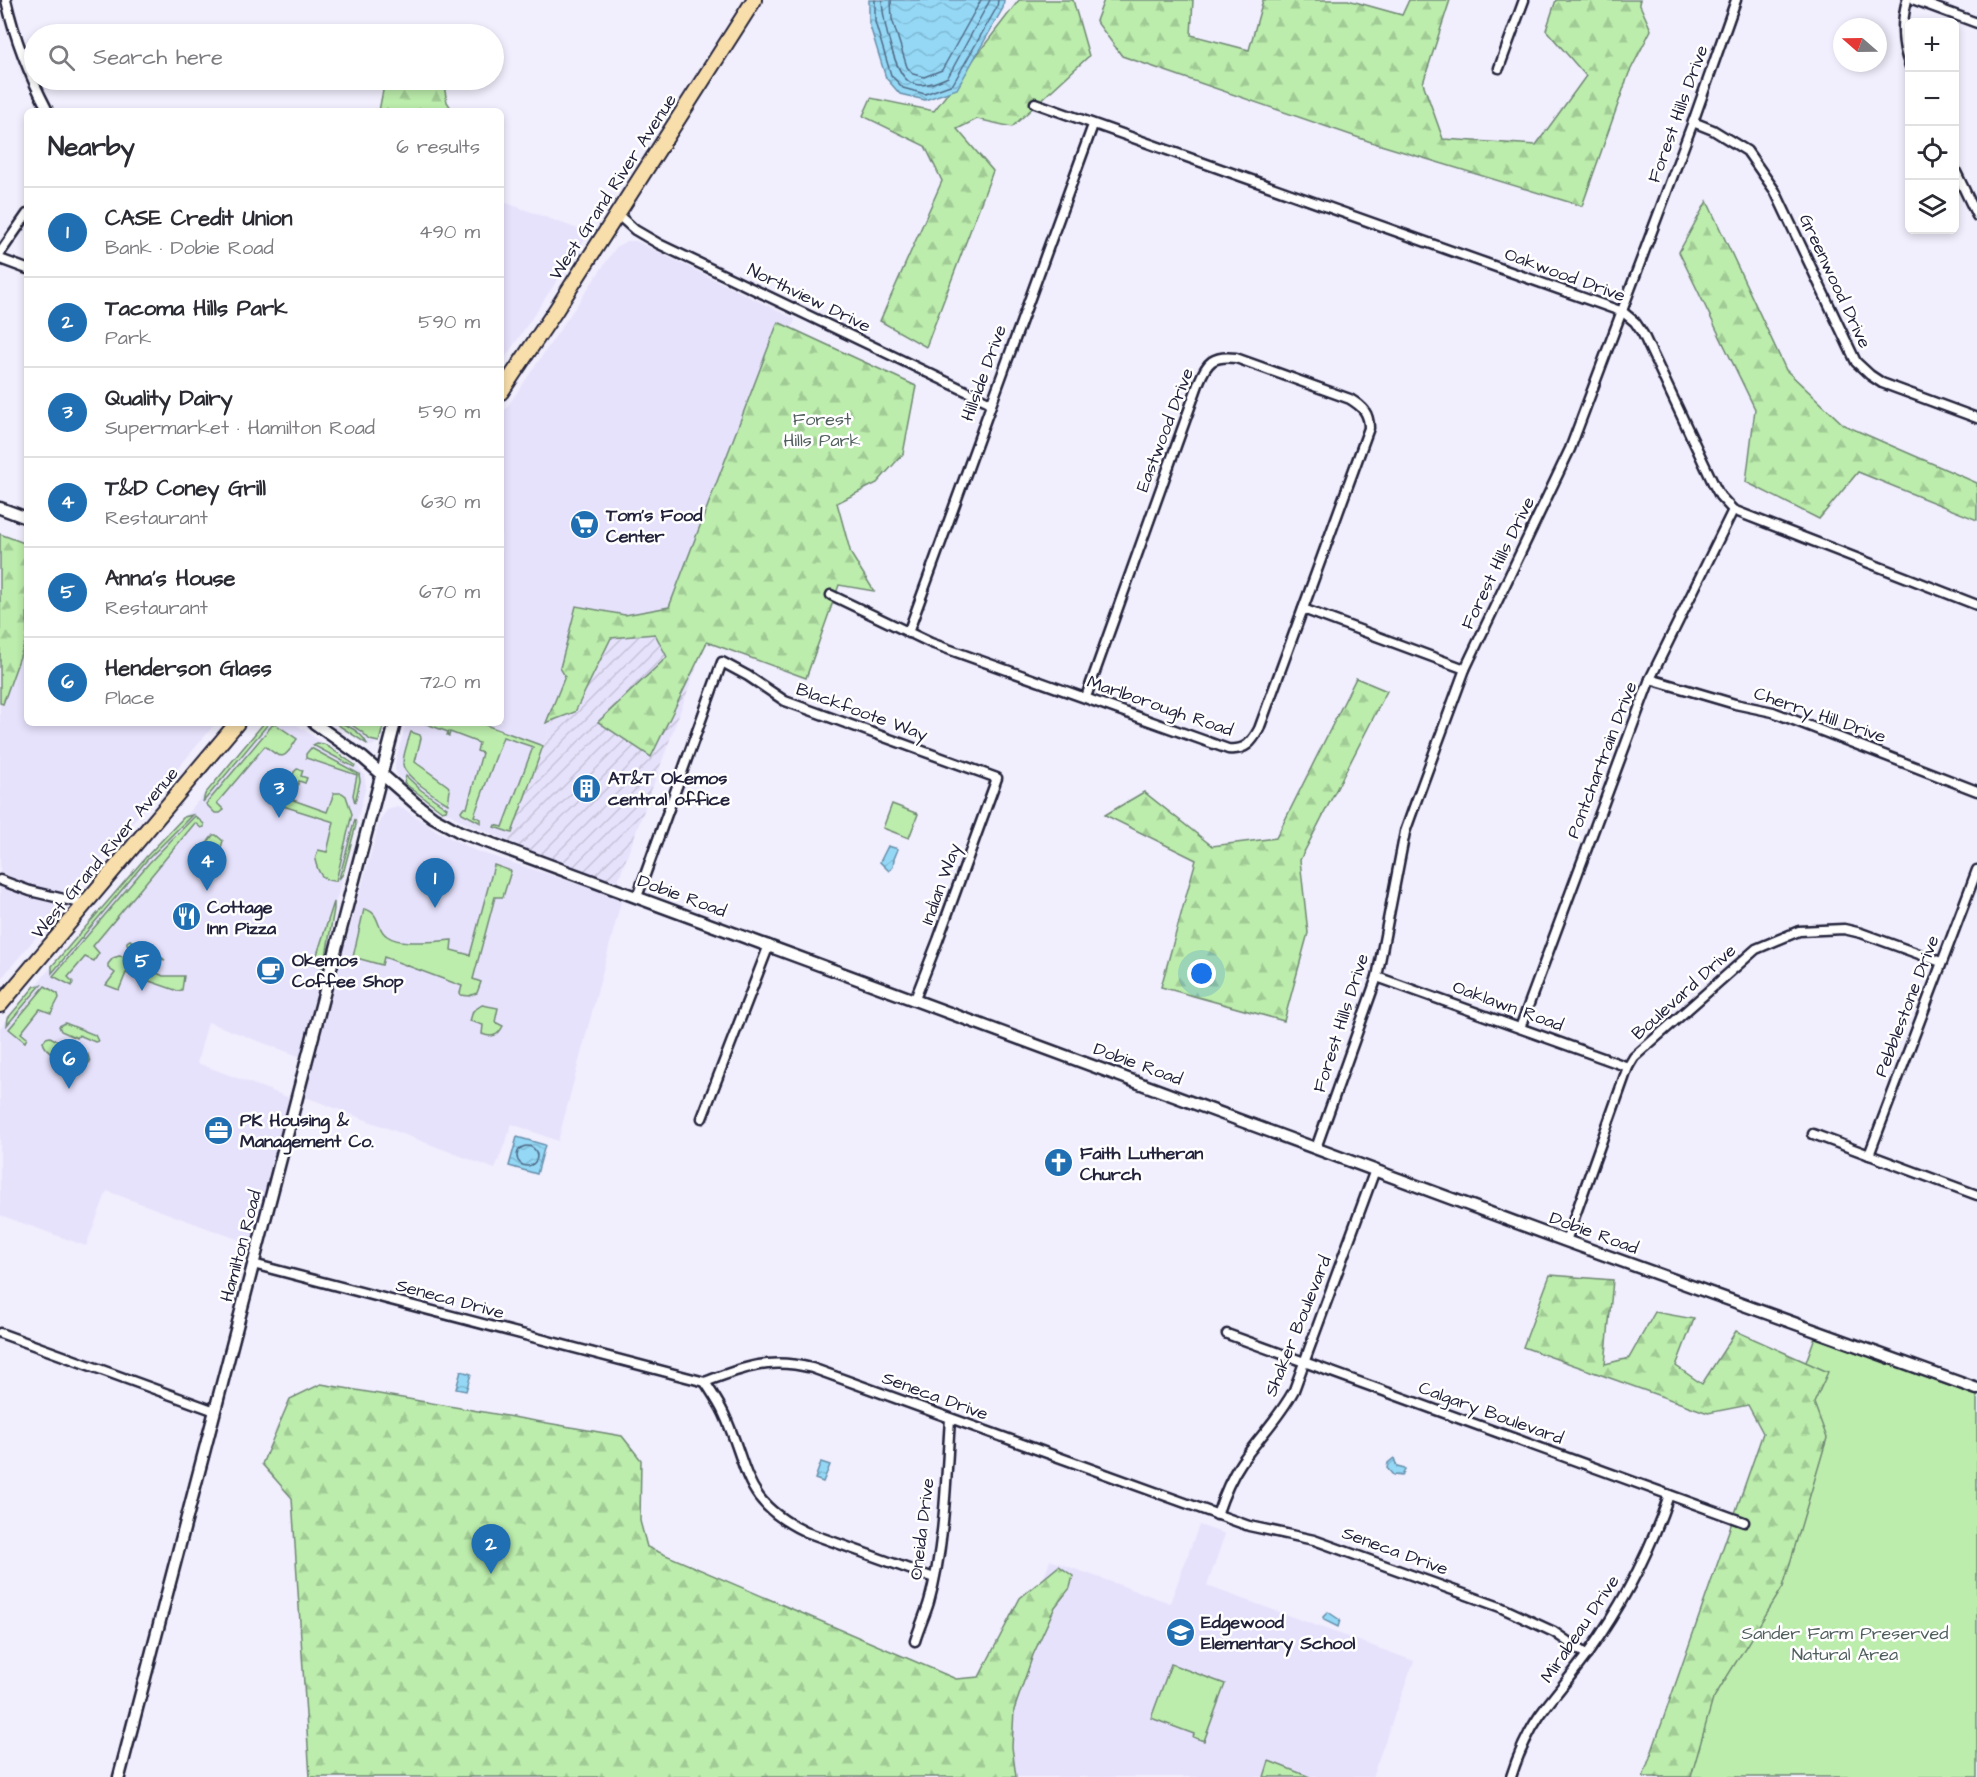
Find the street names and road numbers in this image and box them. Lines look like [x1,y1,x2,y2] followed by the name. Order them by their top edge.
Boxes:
[1642,41,1715,186] street label: Forest Hills Drive
[543,89,683,285] street label: West Grand River Avenue
[1793,210,1877,352] street label: Greenwood Drive
[1501,242,1629,309] street label: Oakwood Drive
[743,257,875,339] street label: Northview Drive
[955,321,1013,425] street label: Hillside Drive
[1130,364,1200,496] street label: Eastwood Drive
[1455,492,1541,634] street label: Forest Hills Drive
[1083,669,1236,744] street label: Marlborough Road
[792,677,931,748] street label: Blackfoote Way
[1561,678,1644,842] street label: Pontchartrain Drive
[1750,681,1890,750] street label: Cherry Hill Drive
[26,761,185,944] street label: West Grand River Avenue
[915,840,968,929] street label: Indian Way
[634,868,730,924] street label: Dobie Road
[1868,931,1946,1080] street label: Pebblestone Drive
[1626,938,1742,1046] street label: Boulevard Drive
[1307,950,1375,1096] street label: Forest Hills Drive
[1449,974,1567,1038] street label: Oaklawn Road
[1090,1036,1186,1092] street label: Dobie Road
[214,1187,268,1305] street label: Hamilton Road
[1546,1205,1642,1261] street label: Dobie Road
[1258,1252,1338,1400] street label: Shaker Boulevard
[393,1273,507,1326] street label: Seneca Drive
[878,1365,992,1427] street label: Seneca Drive
[1415,1375,1567,1452] street label: Calgary Boulevard
[903,1476,941,1581] street label: Oneida Drive
[1338,1520,1452,1582] street label: Seneca Drive
[1535,1570,1626,1688] street label: Mirabeau Drive

